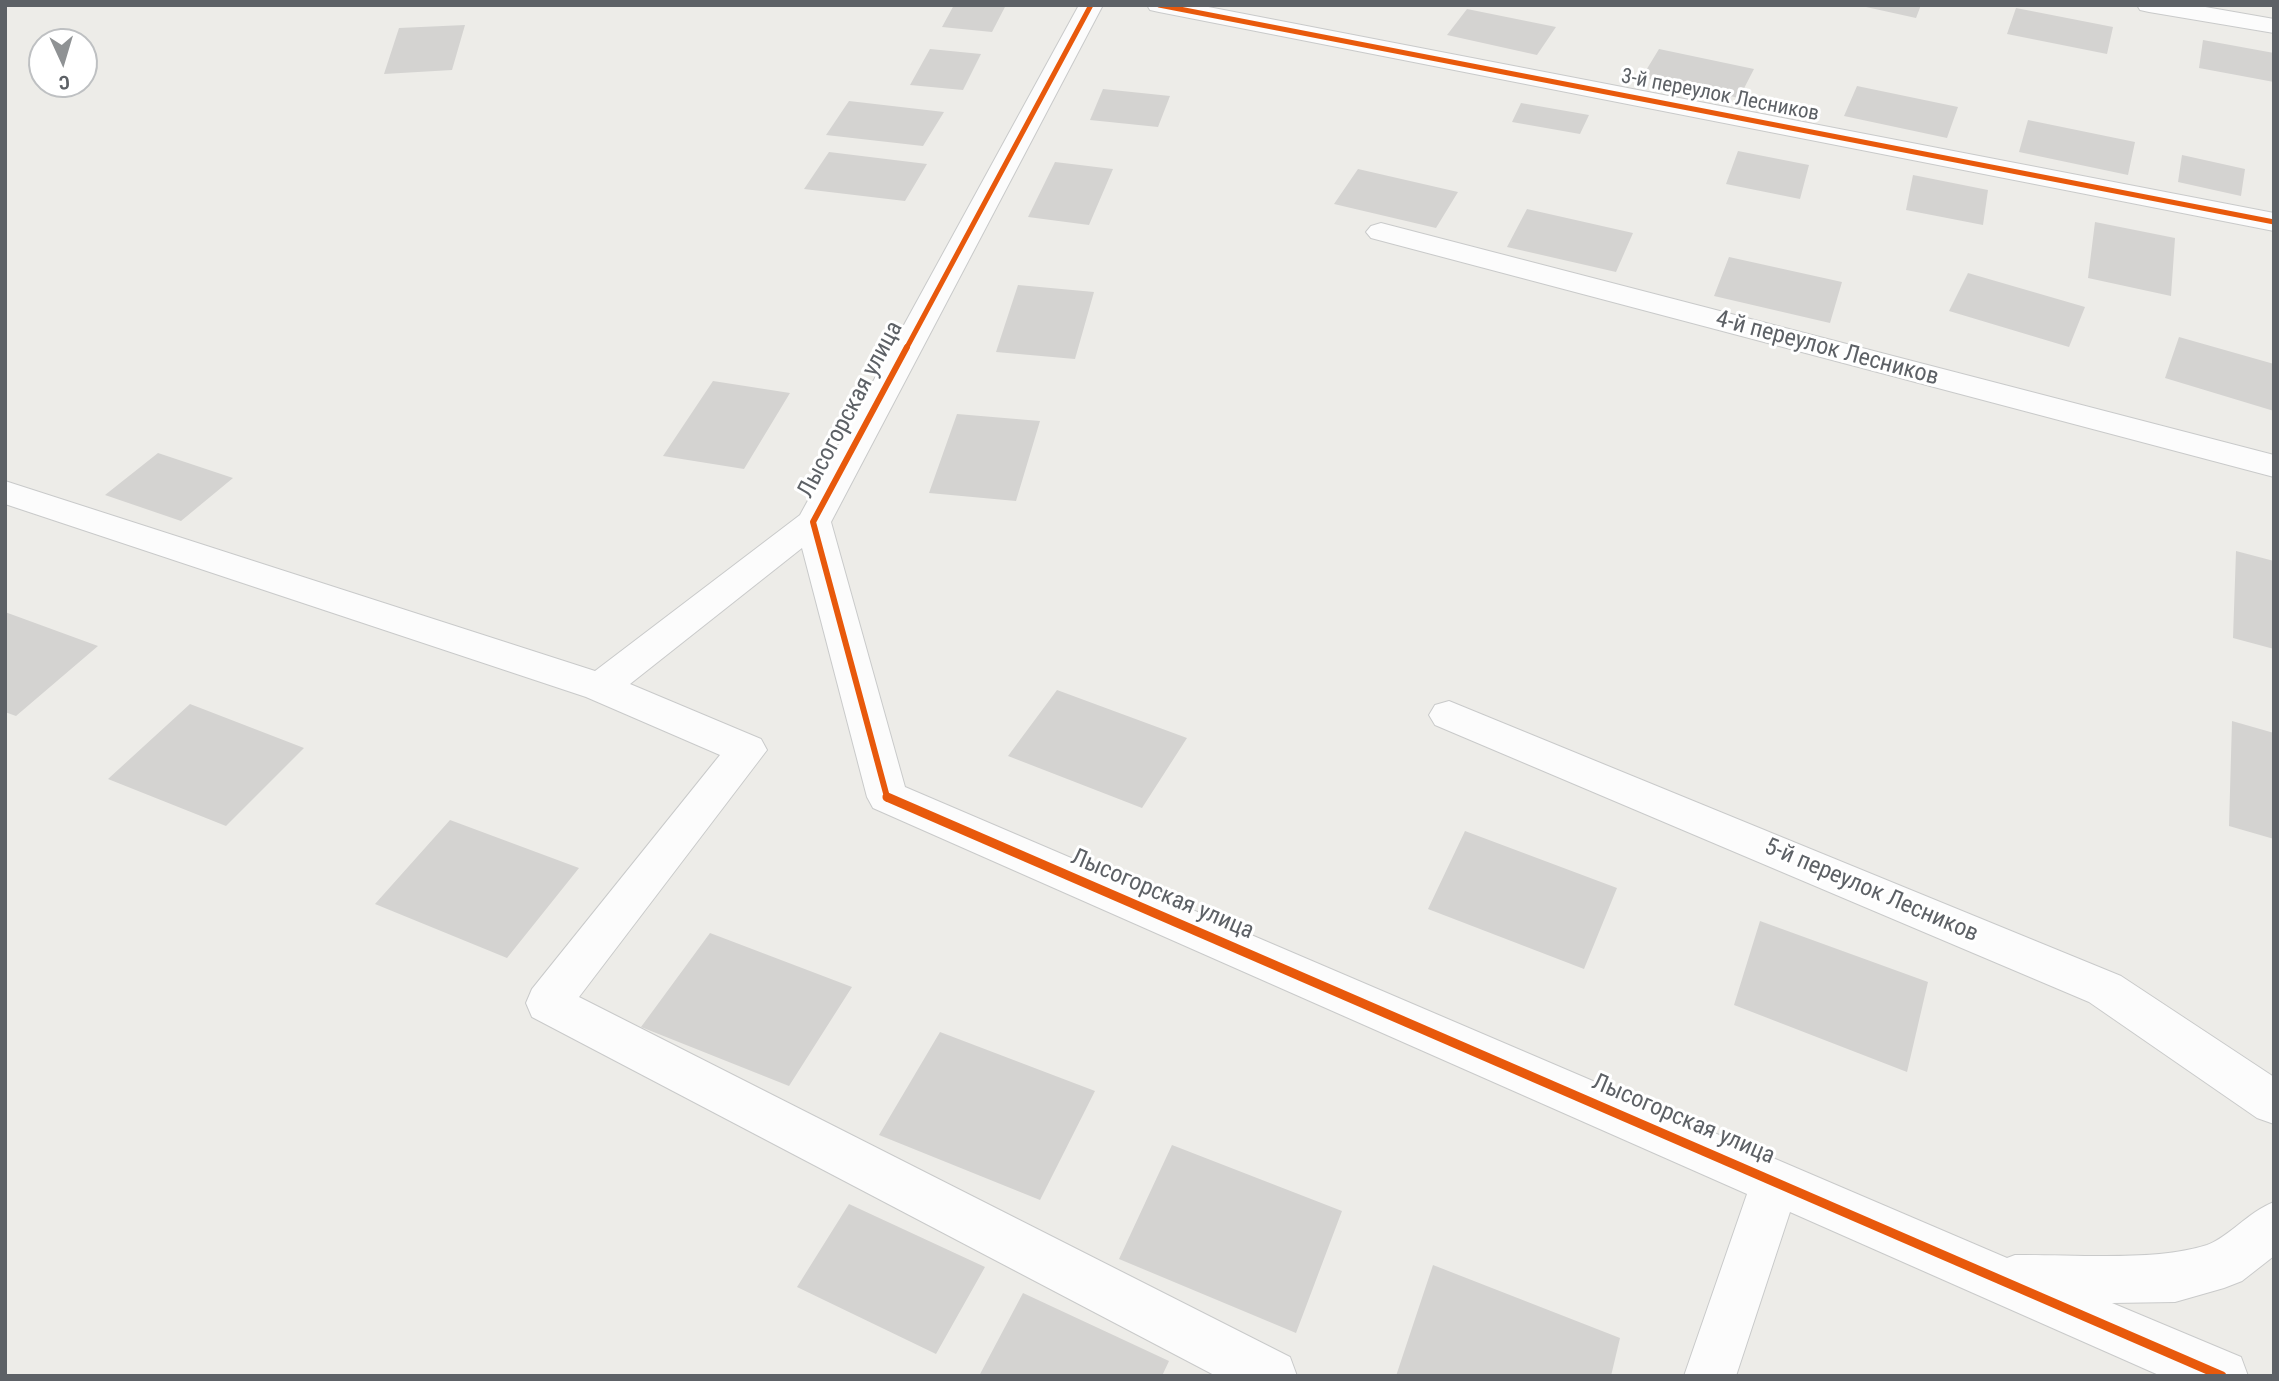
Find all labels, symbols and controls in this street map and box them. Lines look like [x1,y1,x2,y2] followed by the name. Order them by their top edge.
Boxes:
[28,28,98,98] north arrow
[1619,64,1821,128] street label: 3-й переулок Лесников
[58,71,71,94] text: С
[1712,305,1942,393] street label: 4-й переулок Лесников
[792,317,910,503] street label: Лысогорская улица
[1760,833,1982,949] street label: 5-й переулок Лесников
[1066,843,1258,947] street label: Лысогорская улица
[1587,1068,1779,1172] street label: Лысогорская улица

